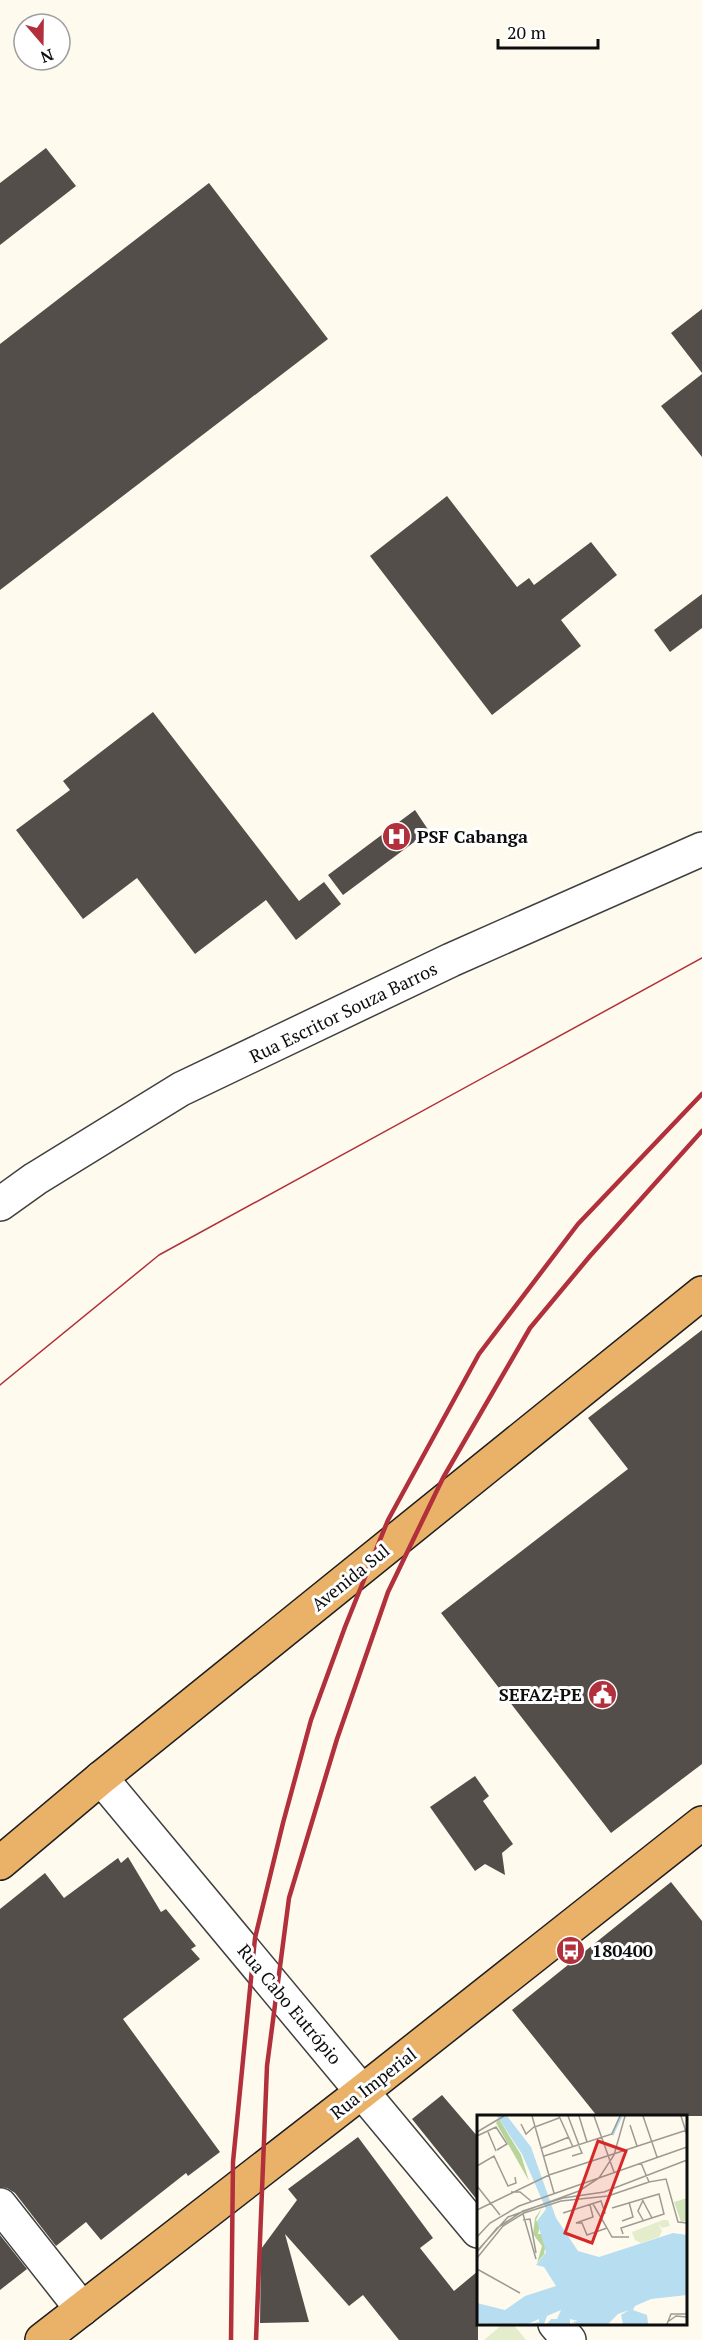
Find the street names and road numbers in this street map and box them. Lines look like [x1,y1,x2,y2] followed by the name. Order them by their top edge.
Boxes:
[245,956,441,1068] street label: Rua Escritor Souza Barros
[306,1538,394,1616] street label: Avenida Sul
[233,1939,347,2069] street label: Rua Cabo Eutrópio
[325,2042,421,2124] street label: Rua Imperial

